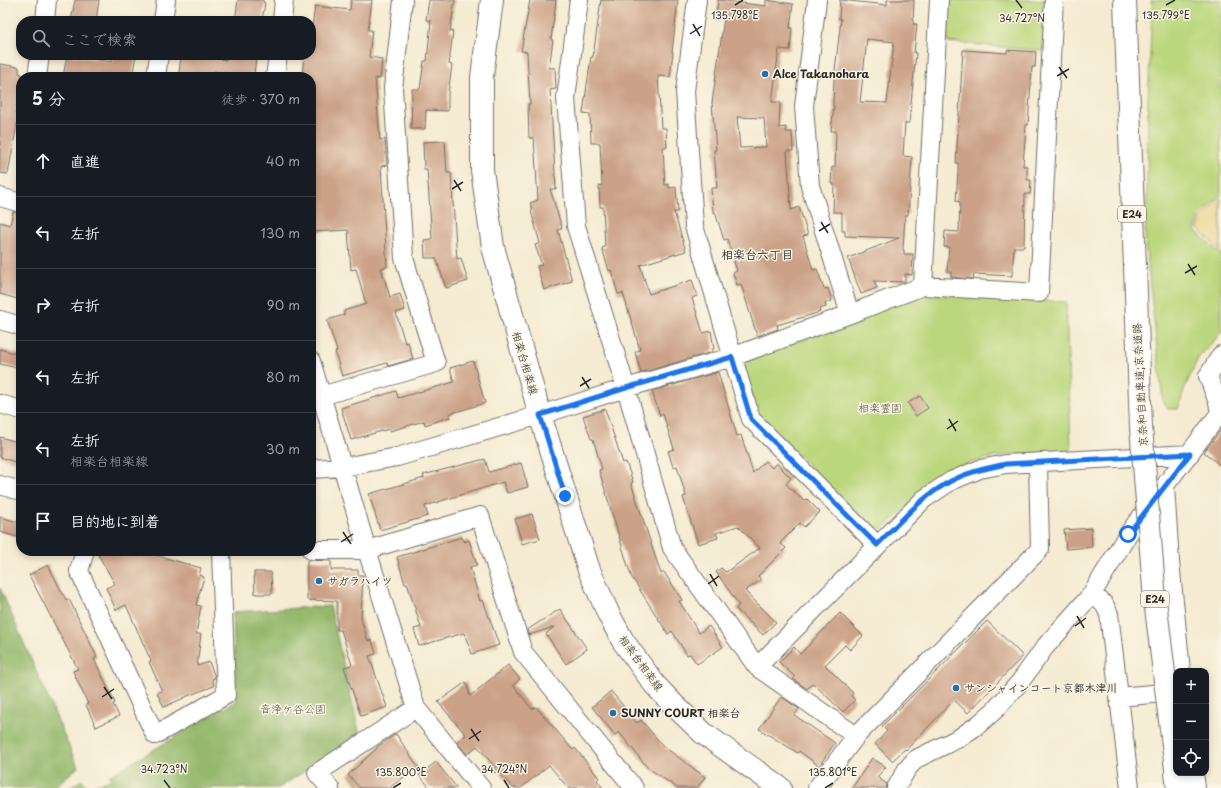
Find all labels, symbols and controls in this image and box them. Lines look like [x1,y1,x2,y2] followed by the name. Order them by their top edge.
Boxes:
[711,7,759,22] text: 135.798°E
[1142,7,1190,22] text: 135.799°E
[999,10,1045,25] text: 34.727°N
[16,16,316,60] search box
[30,27,52,49] icon: search
[62,27,137,50] text: ここで検索
[773,65,870,82] place label: Alce Takanohara
[760,69,770,79] marker: Alce Takanohara
[32,85,65,111] text: 5 分
[222,89,300,108] text: 徒歩 · 370 m
[70,149,100,172] text: 直進
[32,150,54,172] icon: ahead
[266,151,300,170] text: 40 m
[1118,206,1146,222] road number: E24
[70,221,100,244] text: 左折
[32,222,54,244] icon: left
[261,223,300,242] text: 130 m
[721,245,793,263] district label: 相楽台六丁目
[70,293,100,316] text: 右折
[32,294,54,316] icon: right
[267,295,300,314] text: 90 m
[1128,323,1151,447] street label: 京奈和自動車道;京奈道路
[508,329,543,397] street label: 相楽台相楽線
[70,365,100,388] text: 左折
[32,366,54,388] icon: left
[266,367,300,386] text: 80 m
[858,399,902,416] park label: 相楽霊園
[70,428,100,451] text: 左折
[32,438,54,460] icon: left
[266,439,300,458] text: 30 m
[70,451,148,470] text: 相楽台相楽線
[556,487,574,505] route end
[70,509,160,532] text: 目的地に到着
[32,510,54,532] icon: arrive
[1119,525,1137,543] route start
[327,572,393,589] place label: サガラハイツ
[314,576,324,586] marker: サガラハイツ
[1141,591,1169,607] road number: E24
[615,631,668,694] street label: 相楽台相楽線
[1173,668,1209,776] map controls
[1173,668,1209,704] button: +
[964,679,1118,696] place label: サンシャインコート京都木津川
[951,683,961,693] marker: サンシャインコート京都木津川
[260,700,326,717] park label: 音浄ケ谷公園
[621,704,741,721] place label: SUNNY COURT 相楽台
[1173,704,1209,740] button: −
[608,708,618,718] marker: SUNNY COURT 相楽台
[1173,740,1209,776] button: locate
[140,761,188,776] text: 34.723°N
[481,761,528,776] text: 34.724°N
[375,764,427,779] text: 135.800°E
[809,764,857,779] text: 135.801°E

